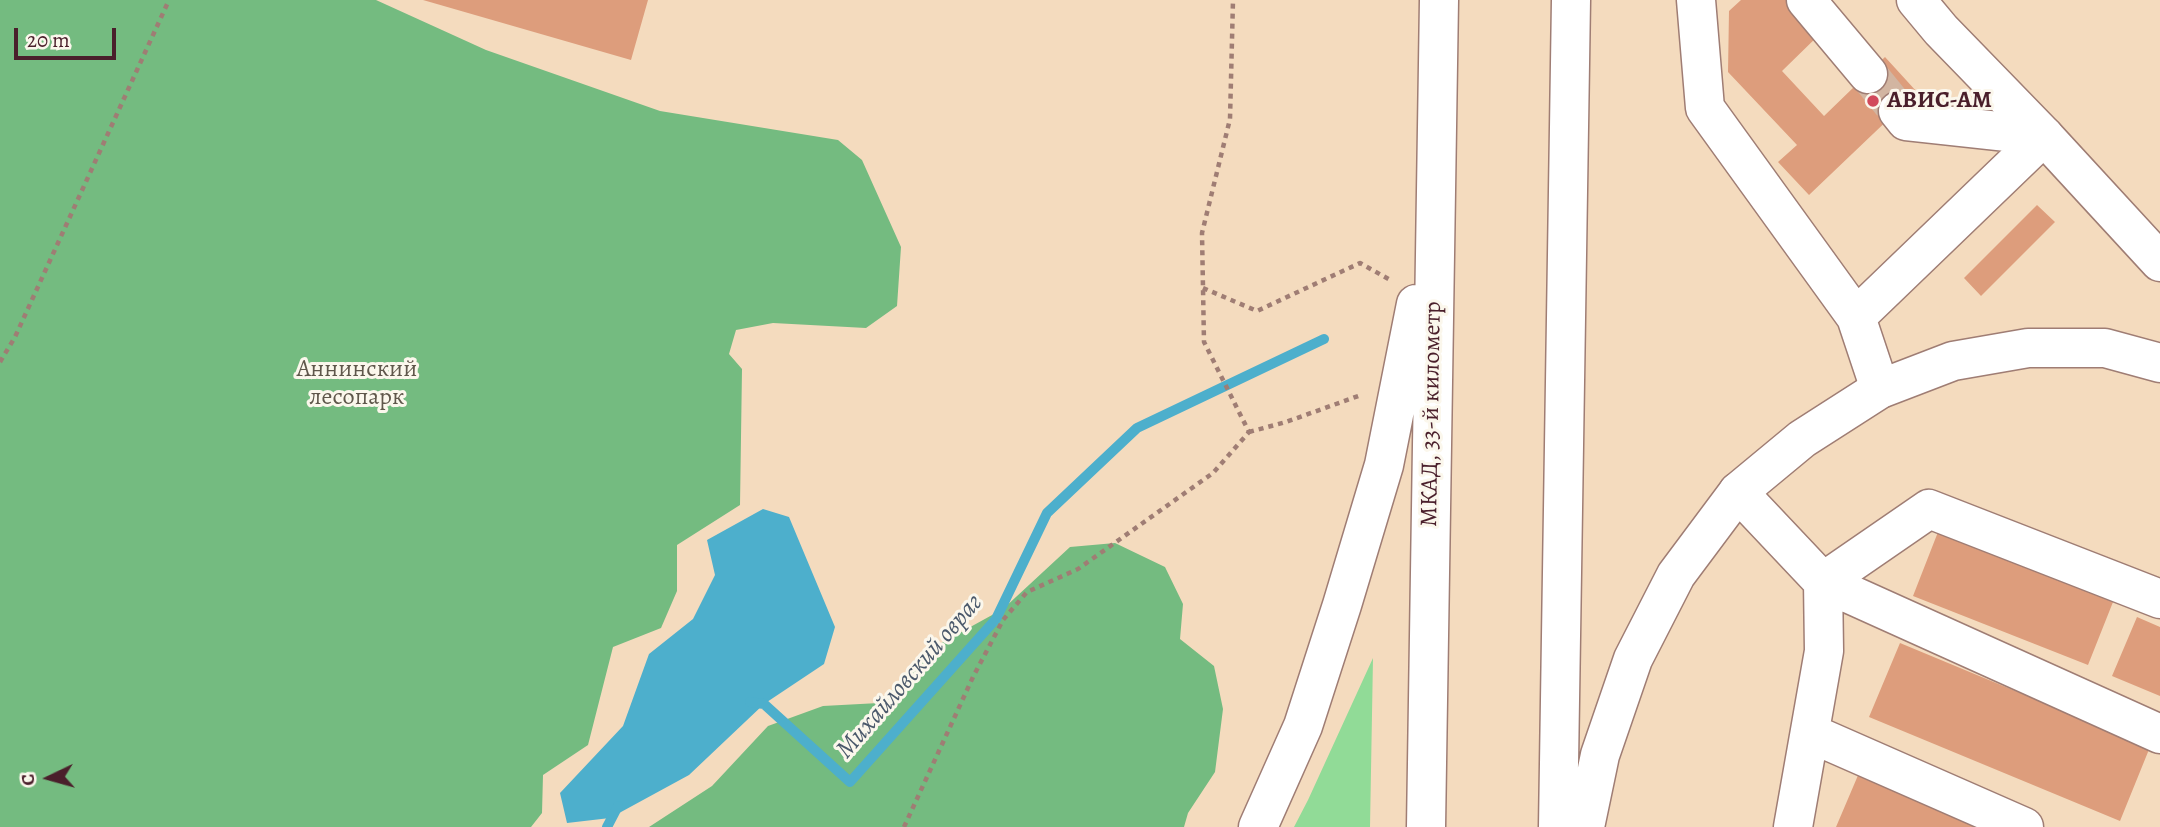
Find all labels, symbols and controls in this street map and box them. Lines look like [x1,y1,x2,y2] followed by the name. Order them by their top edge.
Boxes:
[18,14,119,58] scale bar
[27,26,70,54] text: 20 m
[1887,87,1992,115] place label: АВИС-АМ
[1865,93,1881,109] marker: АВИС-АМ
[1416,301,1448,527] street label: МКАД, 33-й километр
[297,356,417,412] park label: Аннинский лесопарк
[830,588,990,766] water label: Михайловский овраг
[14,743,84,813] north arrow
[15,773,42,787] text: С

